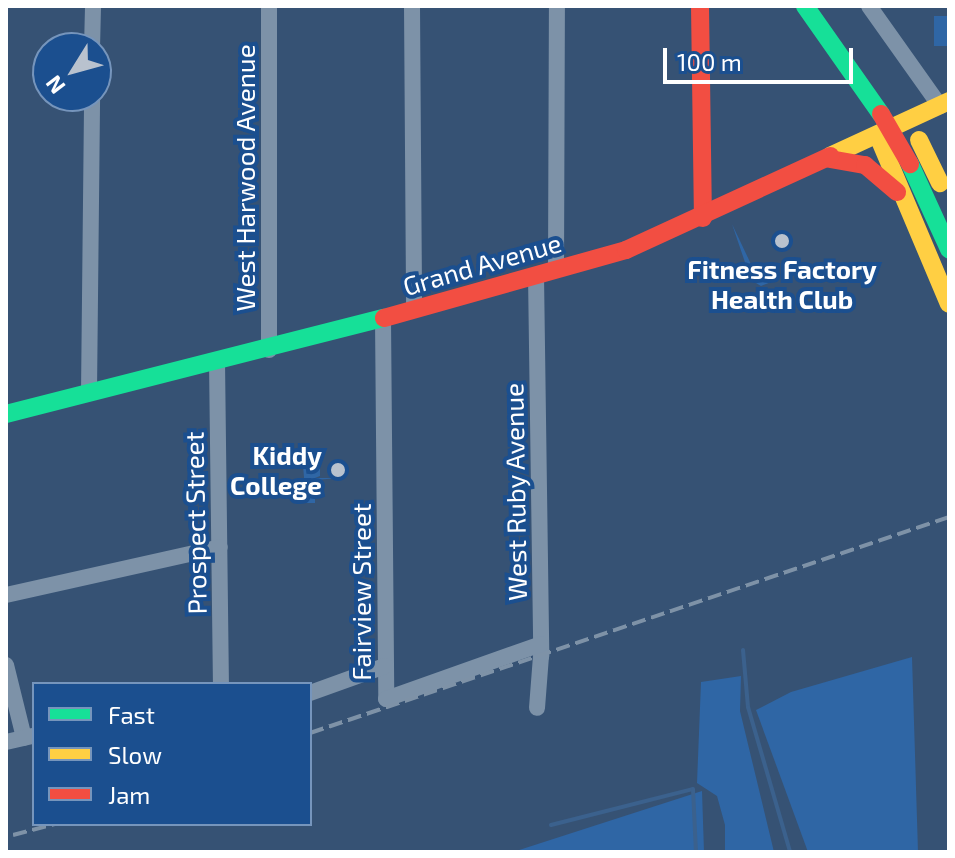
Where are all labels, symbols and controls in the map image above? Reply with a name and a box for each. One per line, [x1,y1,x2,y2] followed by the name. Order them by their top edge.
[32,32,112,112] north arrow
[667,32,857,82] scale bar
[229,44,261,312] street label: West Harwood Avenue
[677,47,742,76] text: 100 m
[39,71,70,99] text: N
[399,226,565,302] street label: Grand Avenue
[773,232,791,250] marker: Fitness Factory Health Club
[687,253,877,314] place label: Fitness Factory Health Club
[497,382,533,602] street label: West Ruby Avenue
[178,431,212,615] street label: Prospect Street
[230,439,322,500] place label: Kiddy College
[329,461,347,479] marker: Kiddy College
[345,503,377,681] street label: Fairview Street
[32,682,312,826] legend
[108,700,155,729] text: Fast
[108,740,162,769] text: Slow
[108,780,150,809] text: Jam

